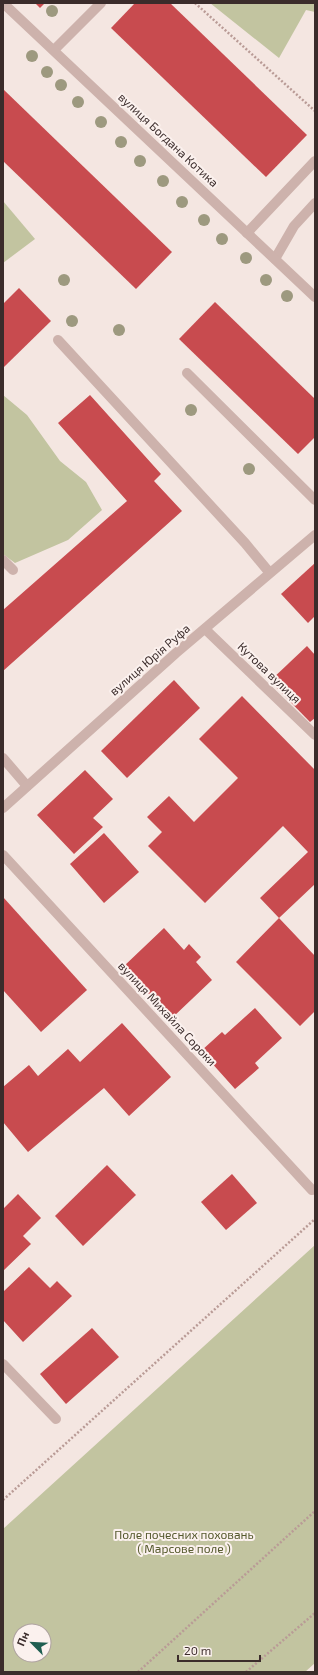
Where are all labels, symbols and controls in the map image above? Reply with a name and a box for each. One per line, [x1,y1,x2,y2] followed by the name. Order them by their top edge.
[115,89,221,190] street label: вулиця Богдана Котика
[106,621,193,699] street label: вулиця Юрія Руфа
[235,639,304,707] street label: Кутова вулиця
[115,958,220,1069] street label: вулиця Михайла Сороки
[114,1527,254,1555] park label: Поле почесних поховань ( Марсове поле )
[12,1623,52,1663] north arrow
[14,1630,31,1648] text: Пн
[178,1637,260,1663] scale bar
[184,1643,211,1657] text: 20 m

